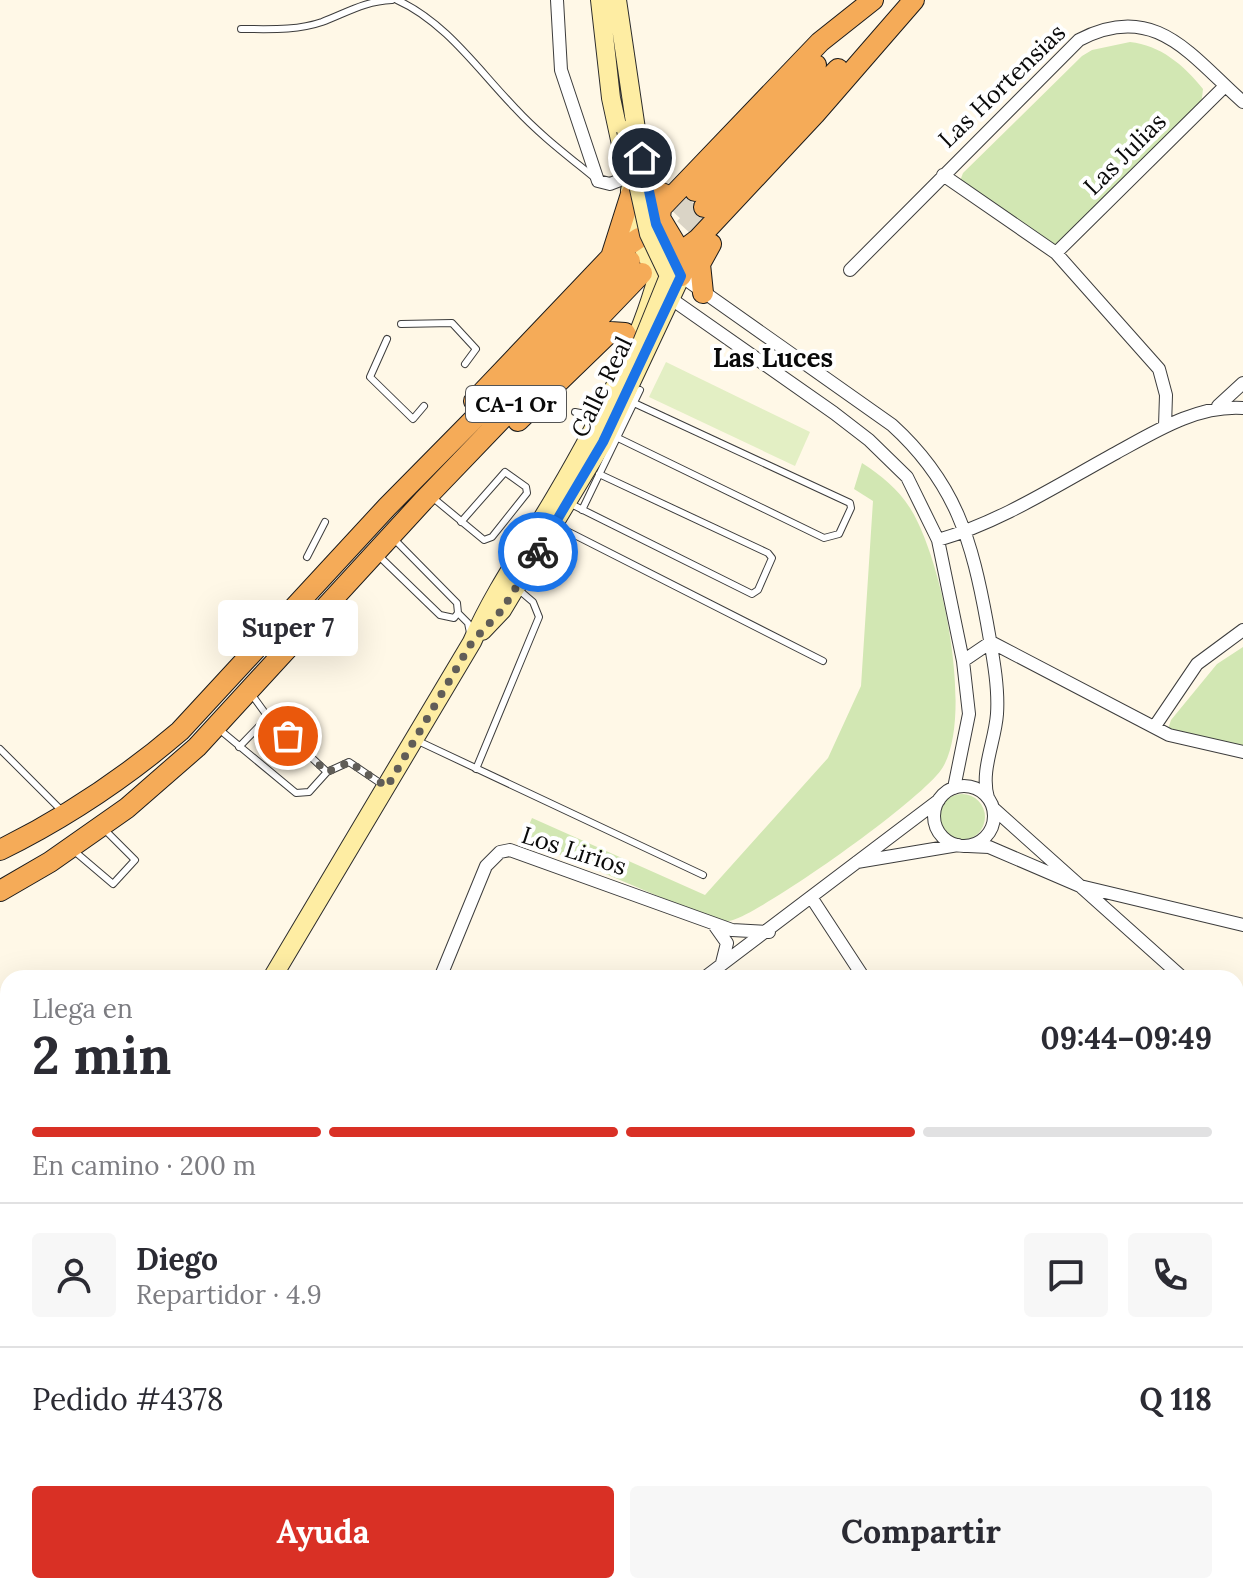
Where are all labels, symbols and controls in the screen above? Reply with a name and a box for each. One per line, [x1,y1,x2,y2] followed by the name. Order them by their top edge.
[931,17,1072,154] street label: Las Hortensias
[1077,106,1172,201] street label: Las Julias
[608,124,676,192] pin
[620,136,664,180] icon: home
[564,331,639,442] street label: Calle Real
[713,341,833,374] district label: Las Luces
[466,386,566,422] road number: CA-1 Or
[498,512,578,592] courier
[516,530,560,574] icon: bike
[218,600,358,656] callout: Super 7
[242,611,334,644] text: Super 7
[254,702,322,770] pin
[266,714,310,758] icon: bag
[518,819,630,882] street label: Los Lirios
[32,992,133,1025] text: Llega en
[1041,1019,1212,1057] text: 09:44–09:49
[32,1022,171,1088] text: 2 min
[32,1149,256,1182] text: En camino · 200 m
[32,1233,116,1317] button: person
[1024,1233,1108,1317] button: chat
[1128,1233,1212,1317] button: phone
[136,1240,218,1278] text: Diego
[136,1278,322,1311] text: Repartidor · 4.9
[32,1380,224,1418] text: Pedido #4378
[1139,1380,1212,1418] text: Q 118
[32,1486,614,1578] button: Ayuda
[630,1486,1212,1578] button: Compartir

